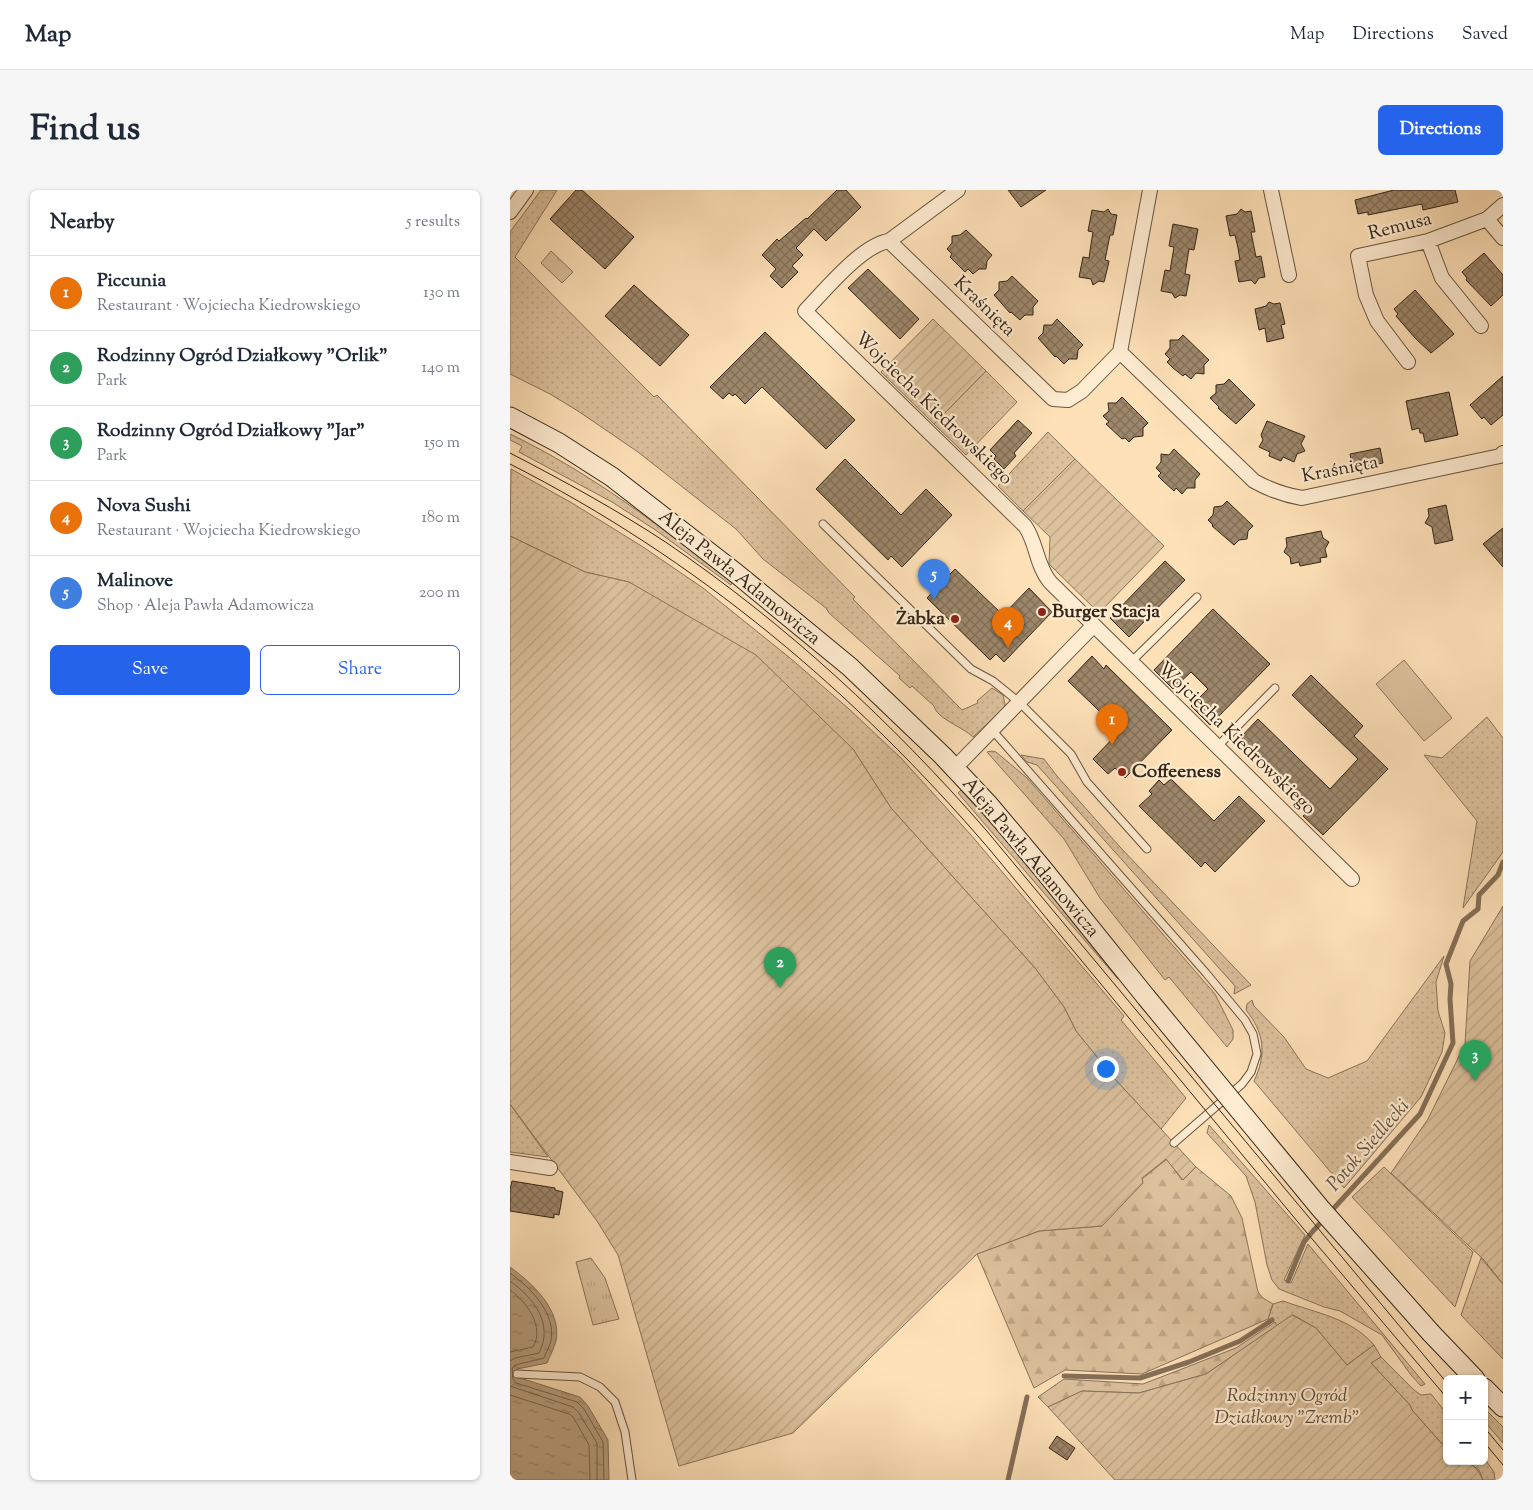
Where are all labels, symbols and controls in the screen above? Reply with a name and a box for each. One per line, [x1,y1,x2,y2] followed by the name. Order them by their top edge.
[25,18,71,52] text: Map
[1290,22,1325,48] text: Map
[1353,22,1434,48] text: Directions
[1462,22,1508,48] text: Saved
[30,105,140,156] text: Find us
[1378,105,1503,155] button: Directions
[1365,206,1435,248] street label: Remusa
[50,208,115,238] text: Nearby
[406,211,460,234] text: 5 results
[97,268,166,295] text: Piccunia
[947,270,1021,344] street label: Kraśnięta
[63,282,69,305] text: 1
[423,282,460,305] text: 130 m
[97,295,360,318] text: Restaurant · Wojciecha Kiedrowskiego
[848,326,1018,492] street label: Wojciecha Kiedrowskiego
[97,343,388,370] text: Rodzinny Ogród Działkowy "Orlik"
[62,357,70,380] text: 2
[422,357,460,380] text: 140 m
[97,370,128,393] text: Park
[97,418,365,445] text: Rodzinny Ogród Działkowy "Jar"
[63,432,69,455] text: 3
[424,432,460,455] text: 150 m
[97,445,128,468] text: Park
[1299,449,1381,491] street label: Kraśnięta
[97,493,191,520] text: Nova Sushi
[652,504,826,652] street label: Aleja Pawła Adamowicza
[62,507,70,530] text: 4
[421,507,460,530] text: 180 m
[97,520,360,543] text: Restaurant · Wojciecha Kiedrowskiego
[918,559,950,600] pin: 5
[97,568,173,595] text: Malinove
[63,582,69,605] text: 5
[419,582,460,605] text: 200 m
[97,595,314,618] text: Shop · Aleja Pawła Adamowicza
[1052,599,1160,626] place label: Burger Stacja
[896,606,945,633] place label: Żabka
[1036,606,1048,618] marker: Burger Stacja
[992,607,1024,648] pin: 4
[949,613,961,625] marker: Żabka
[50,645,250,695] button: Save
[260,645,460,695] button: Share
[1151,656,1321,822] street label: Wojciecha Kiedrowskiego
[1096,704,1128,745] pin: 1
[1132,759,1221,786] place label: Coffeeness
[1116,766,1128,778] marker: Coffeeness
[955,772,1105,944] street label: Aleja Pawła Adamowicza
[764,947,796,988] pin: 2
[1459,1040,1491,1081] pin: 3
[1093,1056,1119,1082] your location
[1321,1093,1417,1199] water label: Potok Siedlecki
[1443,1375,1488,1465] map controls
[1443,1375,1488,1420] button: +
[1214,1383,1360,1432] park label: Rodzinny Ogród Działkowy "Zremb"
[1443,1420,1488,1465] button: −

